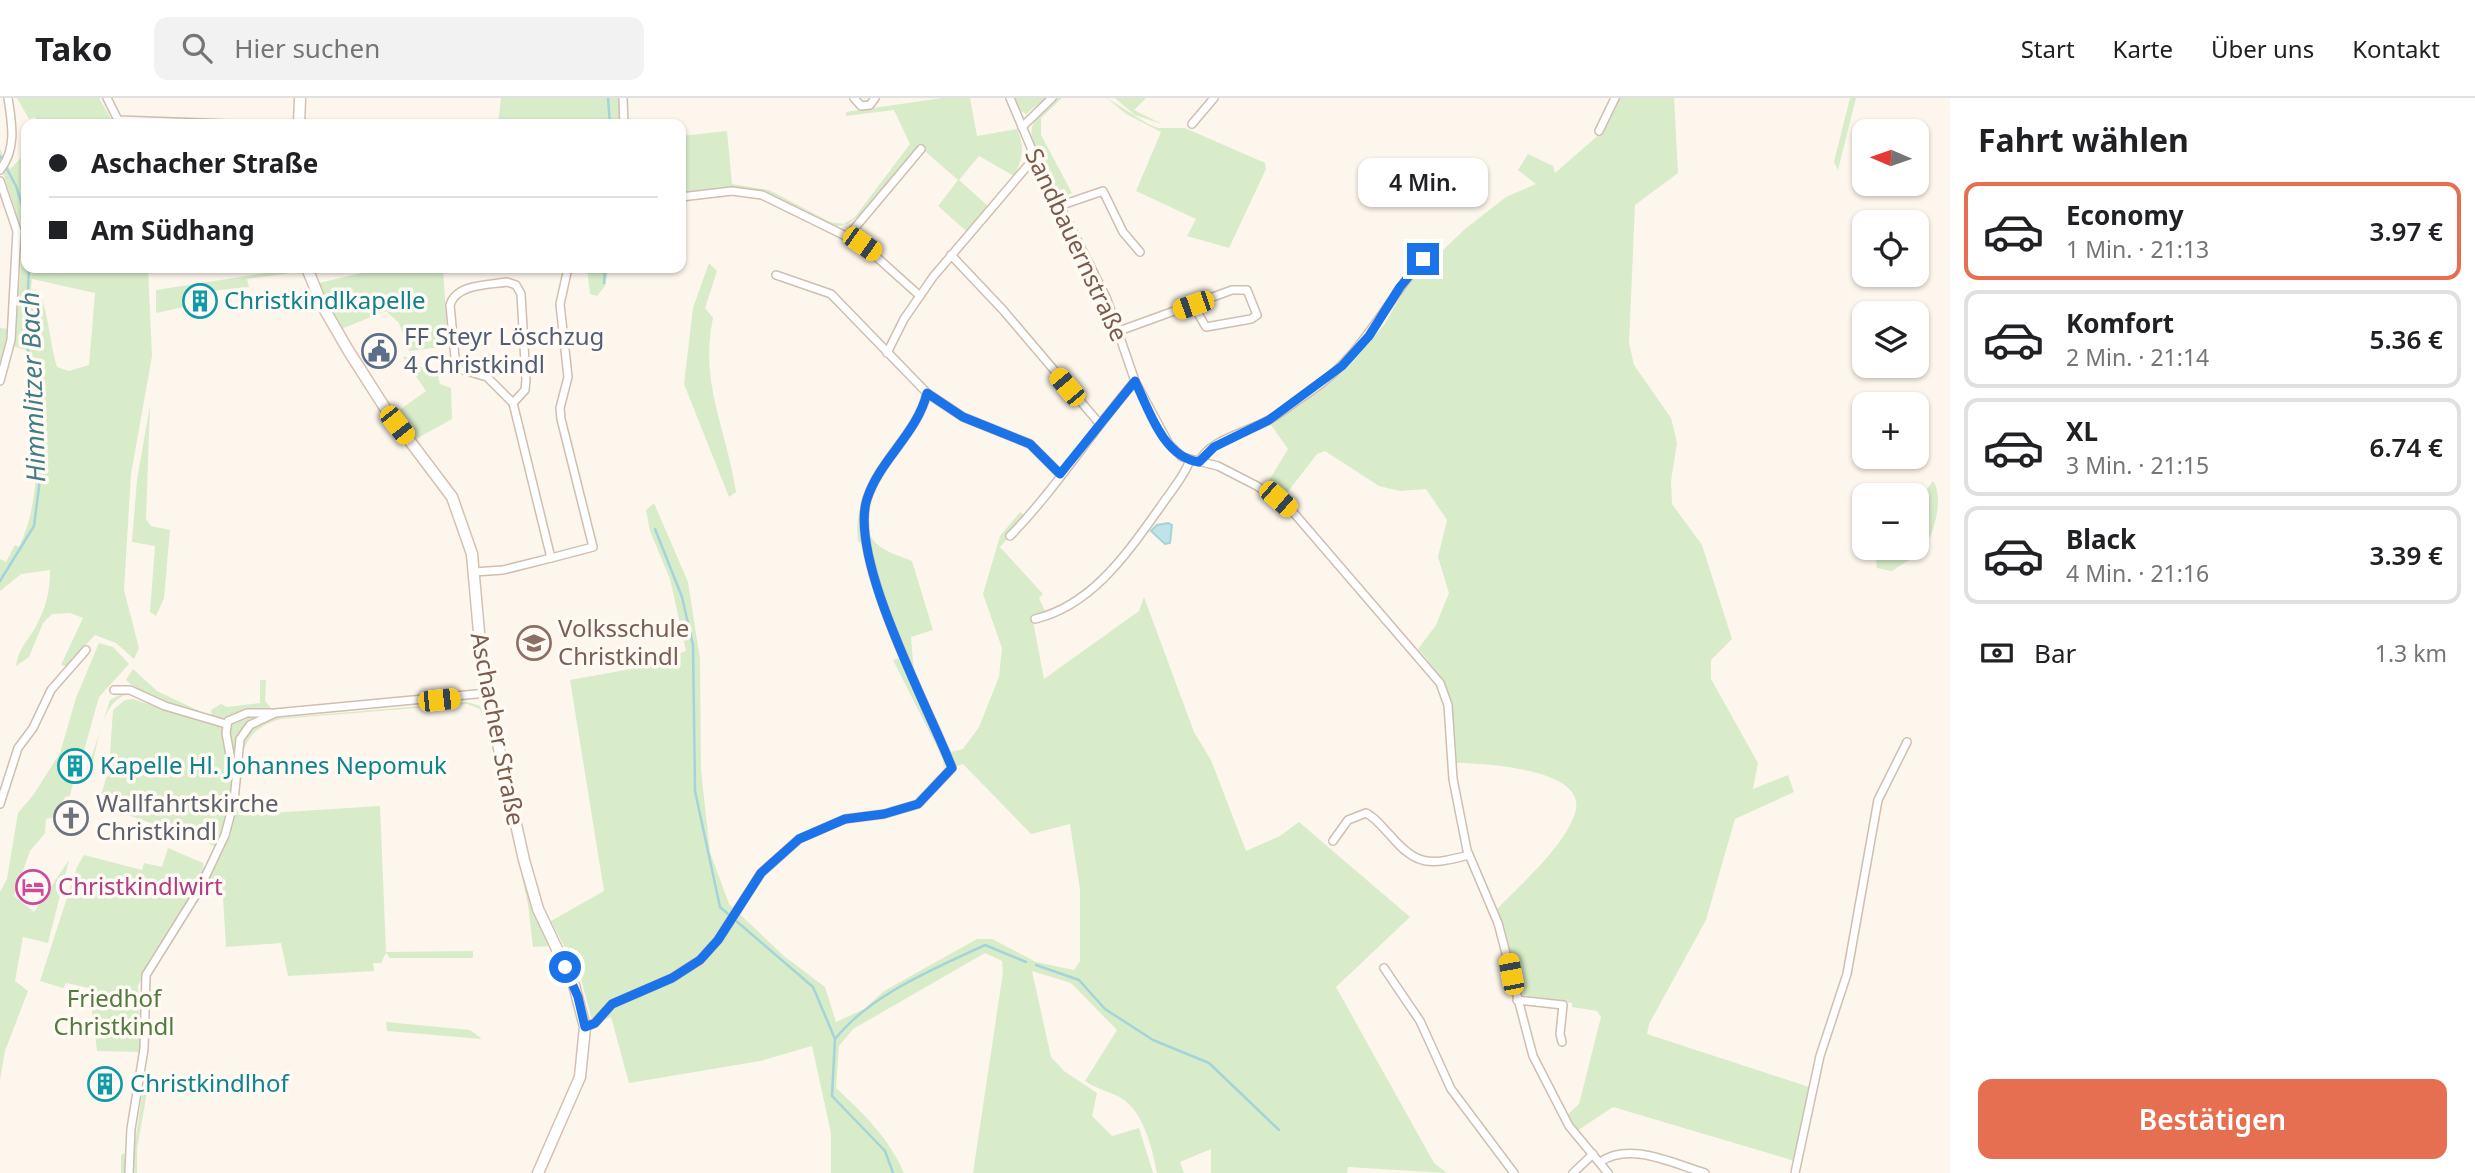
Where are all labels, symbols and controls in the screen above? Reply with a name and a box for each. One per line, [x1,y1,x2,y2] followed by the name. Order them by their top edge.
[154,17,644,80] search box
[35,26,112,71] text: Tako
[178,29,216,67] icon: search
[234,30,380,66] text: Hier suchen
[2021,32,2075,65] text: Start
[2113,32,2173,65] text: Karte
[2211,32,2314,65] text: Über uns
[2352,32,2440,65] text: Kontakt
[1978,118,2189,161] text: Fahrt wählen
[1852,119,1928,196] north arrow
[1852,119,1929,560] map controls
[1018,143,1137,346] street label: Sandbauernstraße
[91,145,318,181] text: Aschacher Straße
[1358,158,1488,206] callout: 4 Min.
[1389,166,1457,198] text: 4 Min.
[2066,197,2184,233] text: Economy
[1982,200,2045,263] icon: car
[1852,210,1929,287] button: locate
[91,212,255,248] text: Am Südhang
[2370,213,2443,249] text: 3.97 €
[839,223,886,265] car
[2066,233,2209,265] text: 1 Min. · 21:13
[1407,243,1439,275] route end
[181,282,219,320] building icon: Christkindlkapelle
[224,283,426,316] place label: Christkindlkapelle
[1170,288,1217,322] car
[11,291,53,483] water label: Himmlitzer Bach
[1852,301,1929,378] button: layers
[2066,305,2174,341] text: Komfort
[1982,308,2045,371] icon: car
[404,319,604,380] place label: FF Steyr Löschzug 4 Christkindl
[2370,321,2443,357] text: 5.36 €
[360,332,398,370] public building icon: FF Steyr Löschzug 4 Christkindl
[2066,341,2209,373] text: 2 Min. · 21:14
[1046,364,1089,410] car
[1852,392,1929,469] button: +
[376,402,419,448] car
[2066,413,2098,449] text: XL
[1982,416,2045,479] icon: car
[2370,429,2443,465] text: 6.74 €
[2066,449,2209,481] text: 3 Min. · 21:15
[1256,477,1301,521] car
[1852,483,1929,560] button: −
[2066,521,2136,557] text: Black
[1982,524,2045,587] icon: car
[2370,537,2443,573] text: 3.39 €
[2066,557,2209,589] text: 4 Min. · 21:16
[558,611,689,672] place label: Volksschule Christkindl
[515,624,553,662] school or university icon: Volksschule Christkindl
[464,629,533,828] street label: Aschacher Straße
[1978,634,2016,672] icon: cash
[2034,635,2076,671] text: Bar
[2375,637,2447,669] text: 1.3 km
[418,687,461,713] car
[56,747,94,785] building icon: Kapelle Hl. Johannes Nepomuk
[100,748,447,781] place label: Kapelle Hl. Johannes Nepomuk
[96,786,279,847] place label: Wallfahrtskirche Christkindl
[52,799,90,837] church icon: Wallfahrtskirche Christkindl
[14,868,52,906] hotel icon: Christkindlwirt
[58,869,223,902] place label: Christkindlwirt
[549,951,581,983] route start
[1497,951,1526,997] car
[53,981,175,1042] park label: Friedhof Christkindl
[86,1065,124,1103] building icon: Christkindlhof
[130,1066,290,1099] place label: Christkindlhof
[1978,1079,2447,1159] button: Bestätigen

